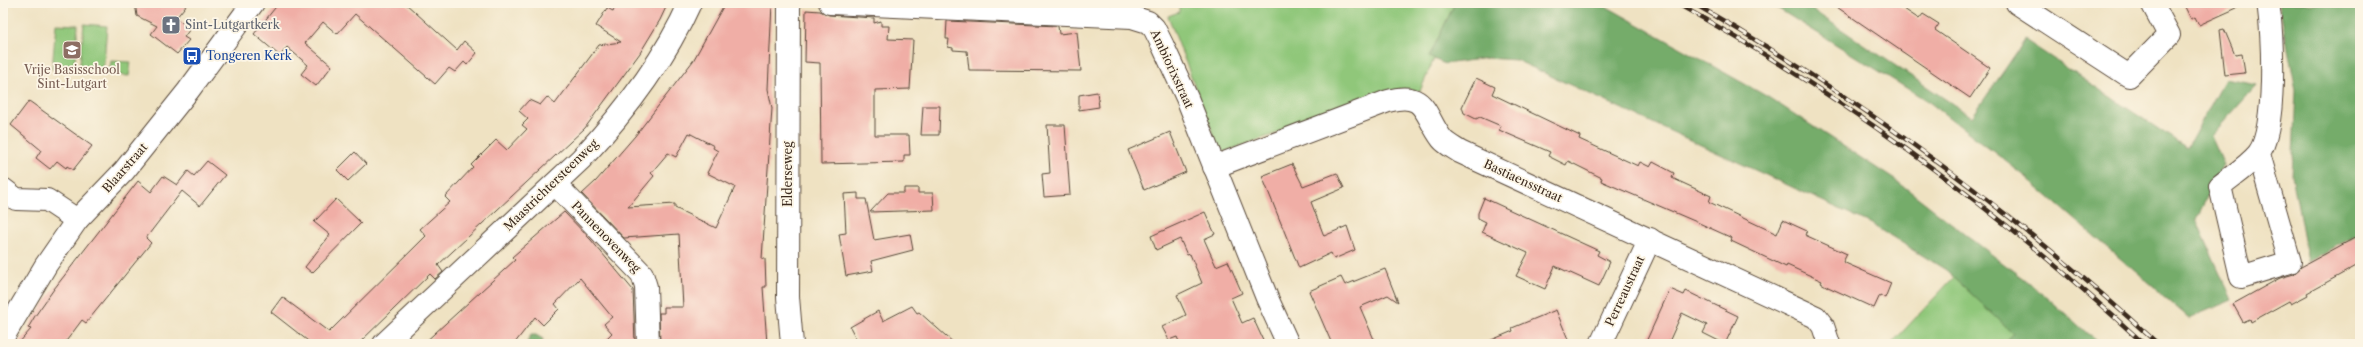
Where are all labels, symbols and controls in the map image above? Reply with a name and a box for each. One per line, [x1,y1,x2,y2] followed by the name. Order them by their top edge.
[160,14,182,36] church icon: Sint-Lutgartkerk
[185,17,281,32] place label: Sint-Lutgartkerk
[1147,26,1198,111] street label: Ambiorixstraat
[61,39,83,61] school or university icon: Vrije Basisschool Sint-Lutgart
[181,45,203,67] bus stop icon: Tongeren Kerk
[206,48,293,63] place label: Tongeren Kerk
[23,62,120,91] place label: Vrije Basisschool Sint-Lutgart
[500,135,601,234] street label: Maastrichtersteenweg
[99,139,151,196] street label: Blaarstraat
[780,141,795,207] street label: Elderseweg
[1482,156,1566,206] street label: Bastiaensstraat
[569,198,645,276] street label: Pannenovenweg
[1602,252,1648,328] street label: Perreaustraat

